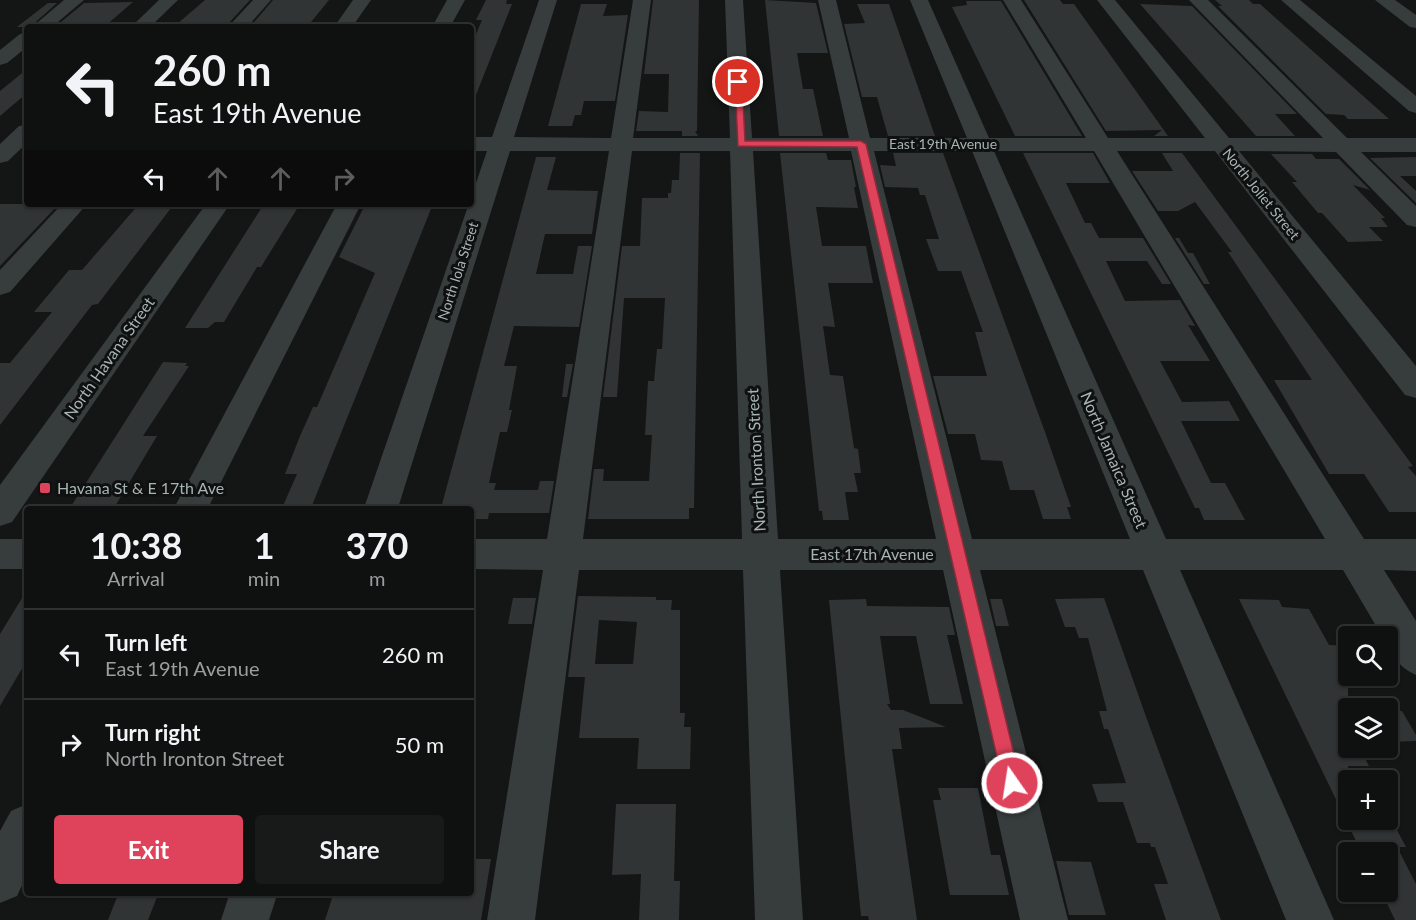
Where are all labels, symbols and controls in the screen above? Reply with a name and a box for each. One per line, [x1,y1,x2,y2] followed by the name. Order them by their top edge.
[153,45,271,95] text: 260 m
[54,48,132,126] icon: left
[712,56,763,107] pin
[721,65,754,98] icon: arrive
[153,96,362,129] text: East 19th Avenue
[889,135,997,152] street label: East 19th Avenue
[1219,145,1303,243] street label: North Joliet Street
[138,162,171,195] icon: left
[201,162,234,195] icon: ahead
[264,162,297,195] icon: ahead
[327,162,360,195] icon: right
[434,220,481,322] street label: North Iola Street
[59,293,158,422] street label: North Havana Street
[742,388,769,532] street label: North Ironton Street
[1077,389,1152,531] street label: North Jamaica Street
[57,478,224,497] place label: Havana St & E 17th Ave
[38,481,52,495] marker: Havana St & E 17th Ave
[90,523,182,567] text: 10:38
[254,523,275,567] text: 1
[346,523,408,567] text: 370
[810,544,934,563] street label: East 17th Avenue
[107,566,165,590] text: Arrival
[248,566,280,590] text: min
[369,566,385,590] text: m
[1338,626,1398,902] map controls
[1338,626,1398,686] button: search
[105,629,187,656] text: Turn left
[54,638,87,671] icon: left
[382,641,444,668] text: 260 m
[105,656,260,680] text: East 19th Avenue
[1338,698,1398,758] button: layers
[105,719,200,746] text: Turn right
[54,728,87,761] icon: right
[395,731,444,758] text: 50 m
[105,746,284,770] text: North Ironton Street
[980,751,1044,815] position arrow
[1338,770,1398,830] button: +
[54,815,243,884] button: Exit
[255,815,444,884] button: Share
[1338,842,1398,902] button: −

